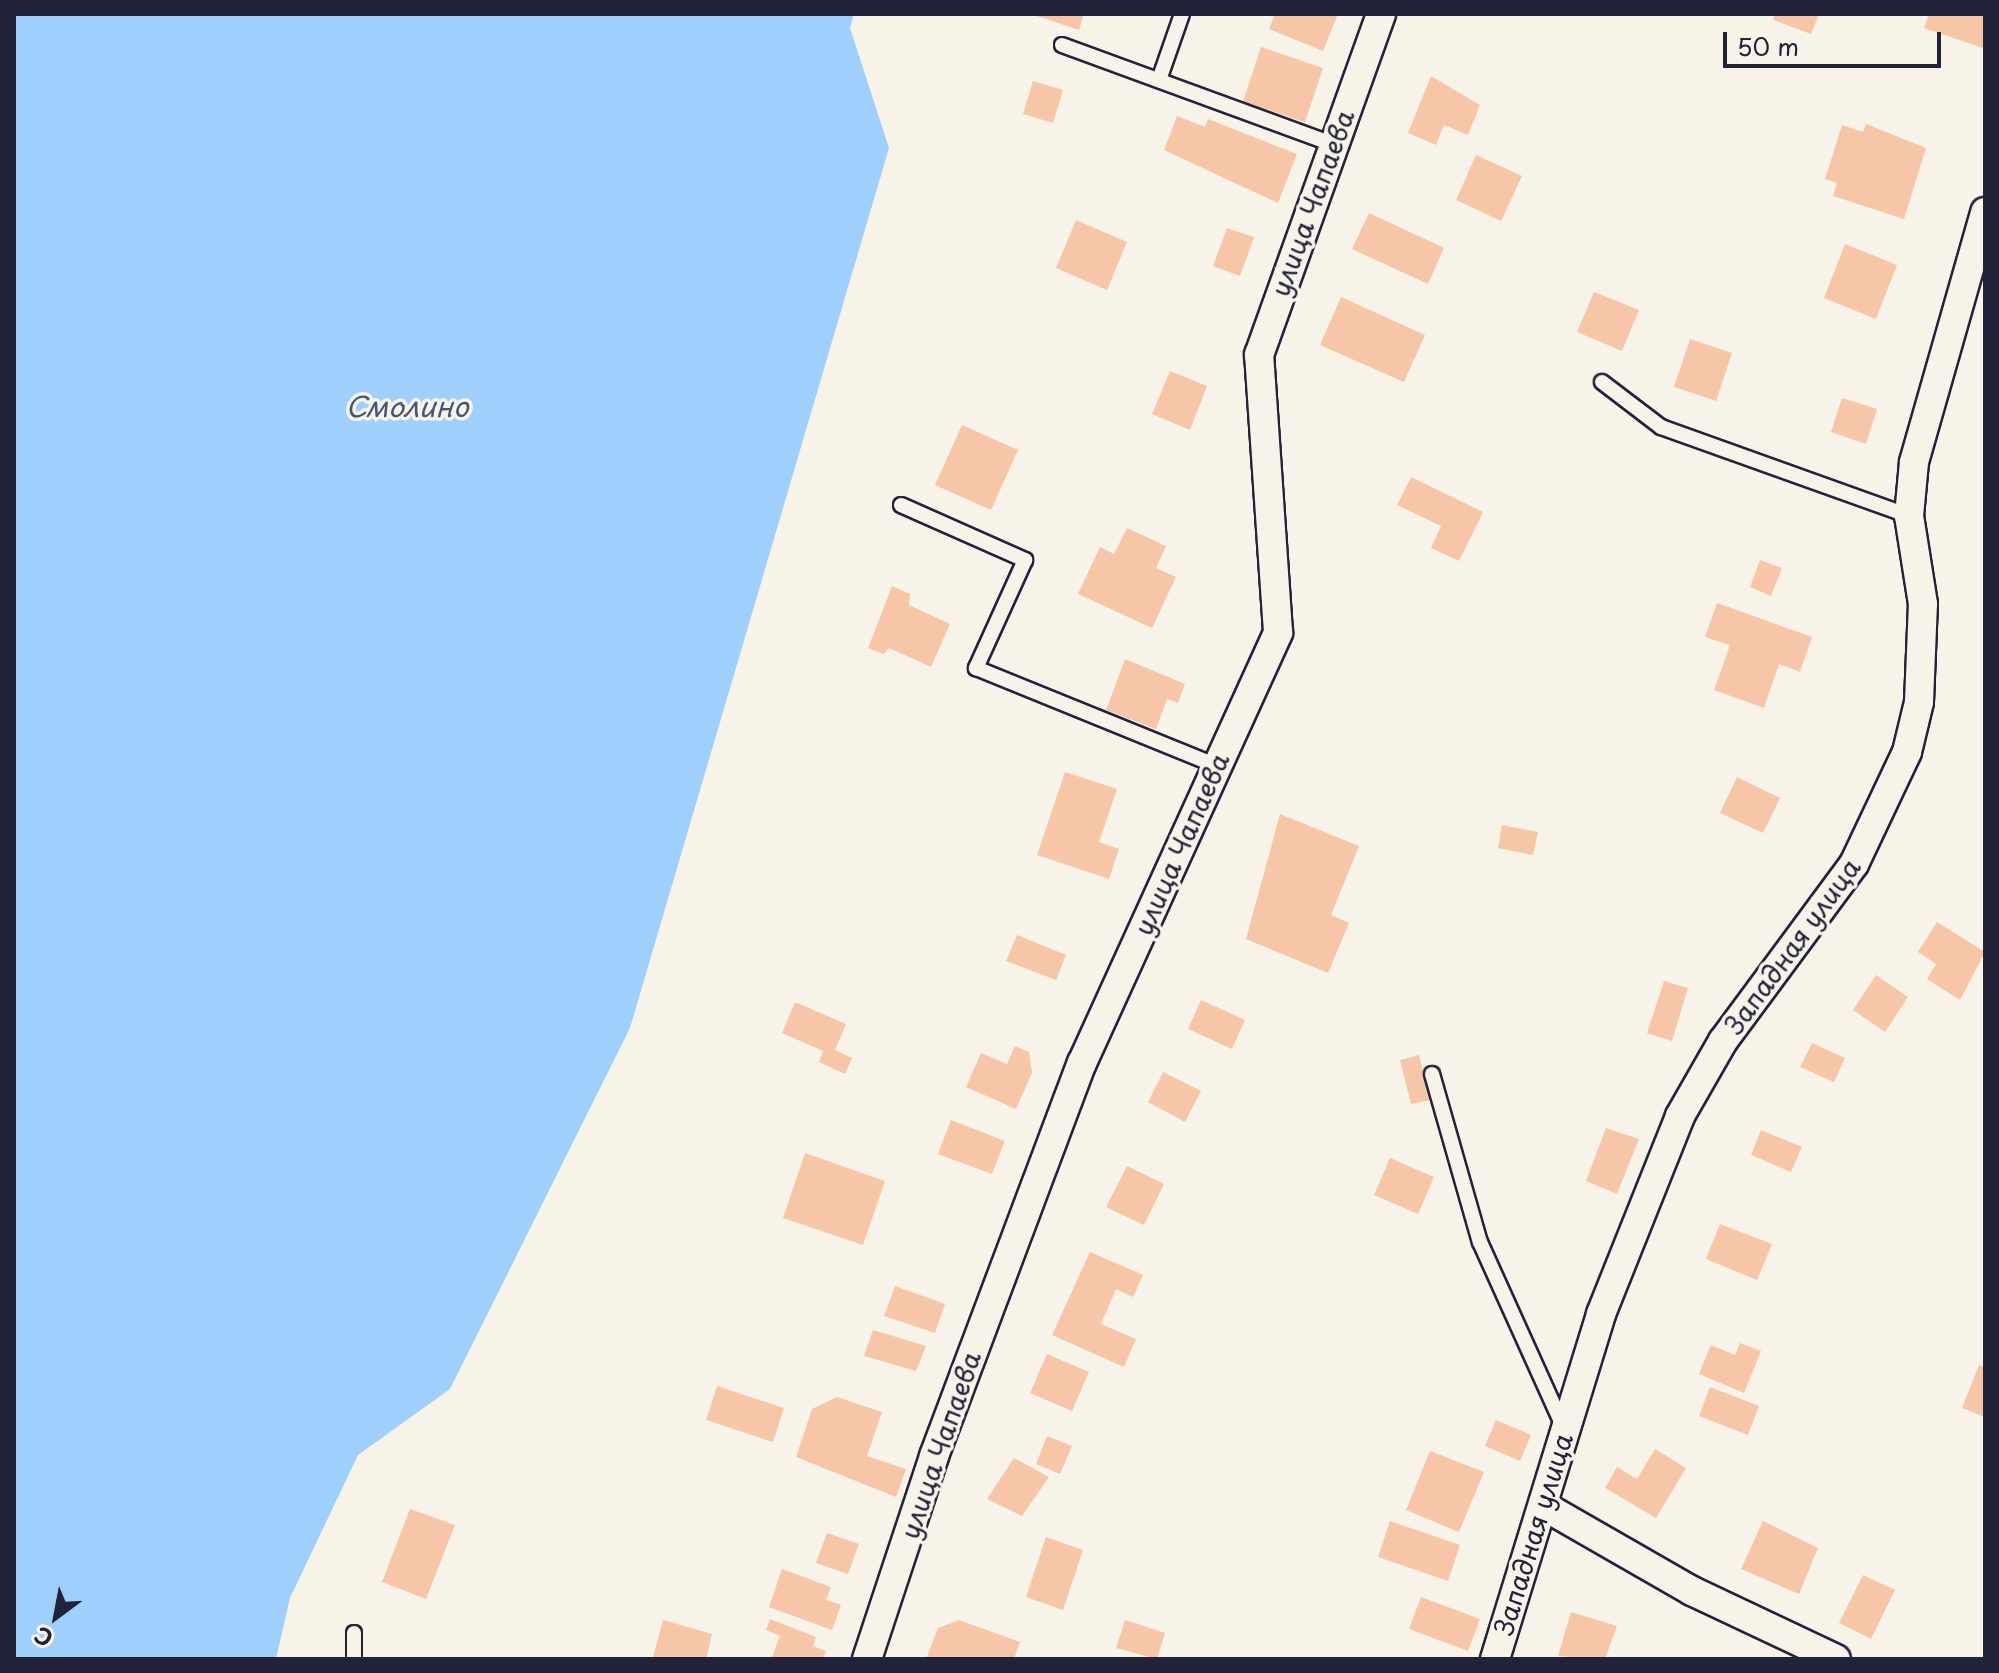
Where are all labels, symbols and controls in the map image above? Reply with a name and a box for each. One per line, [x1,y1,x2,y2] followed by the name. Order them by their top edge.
[1727,16,1945,66] scale bar
[1737,28,1799,64] text: 50 m
[1264,105,1360,301] street label: улица Чапаева
[346,389,468,423] water label: Смолино
[1127,748,1235,940] street label: улица Чапаева
[1717,851,1867,1041] street label: Западная улица
[893,1347,987,1543] street label: улица Чапаева
[1487,1429,1579,1639] street label: Западная улица
[16,1577,96,1657] north arrow
[27,1619,59,1656] text: С

